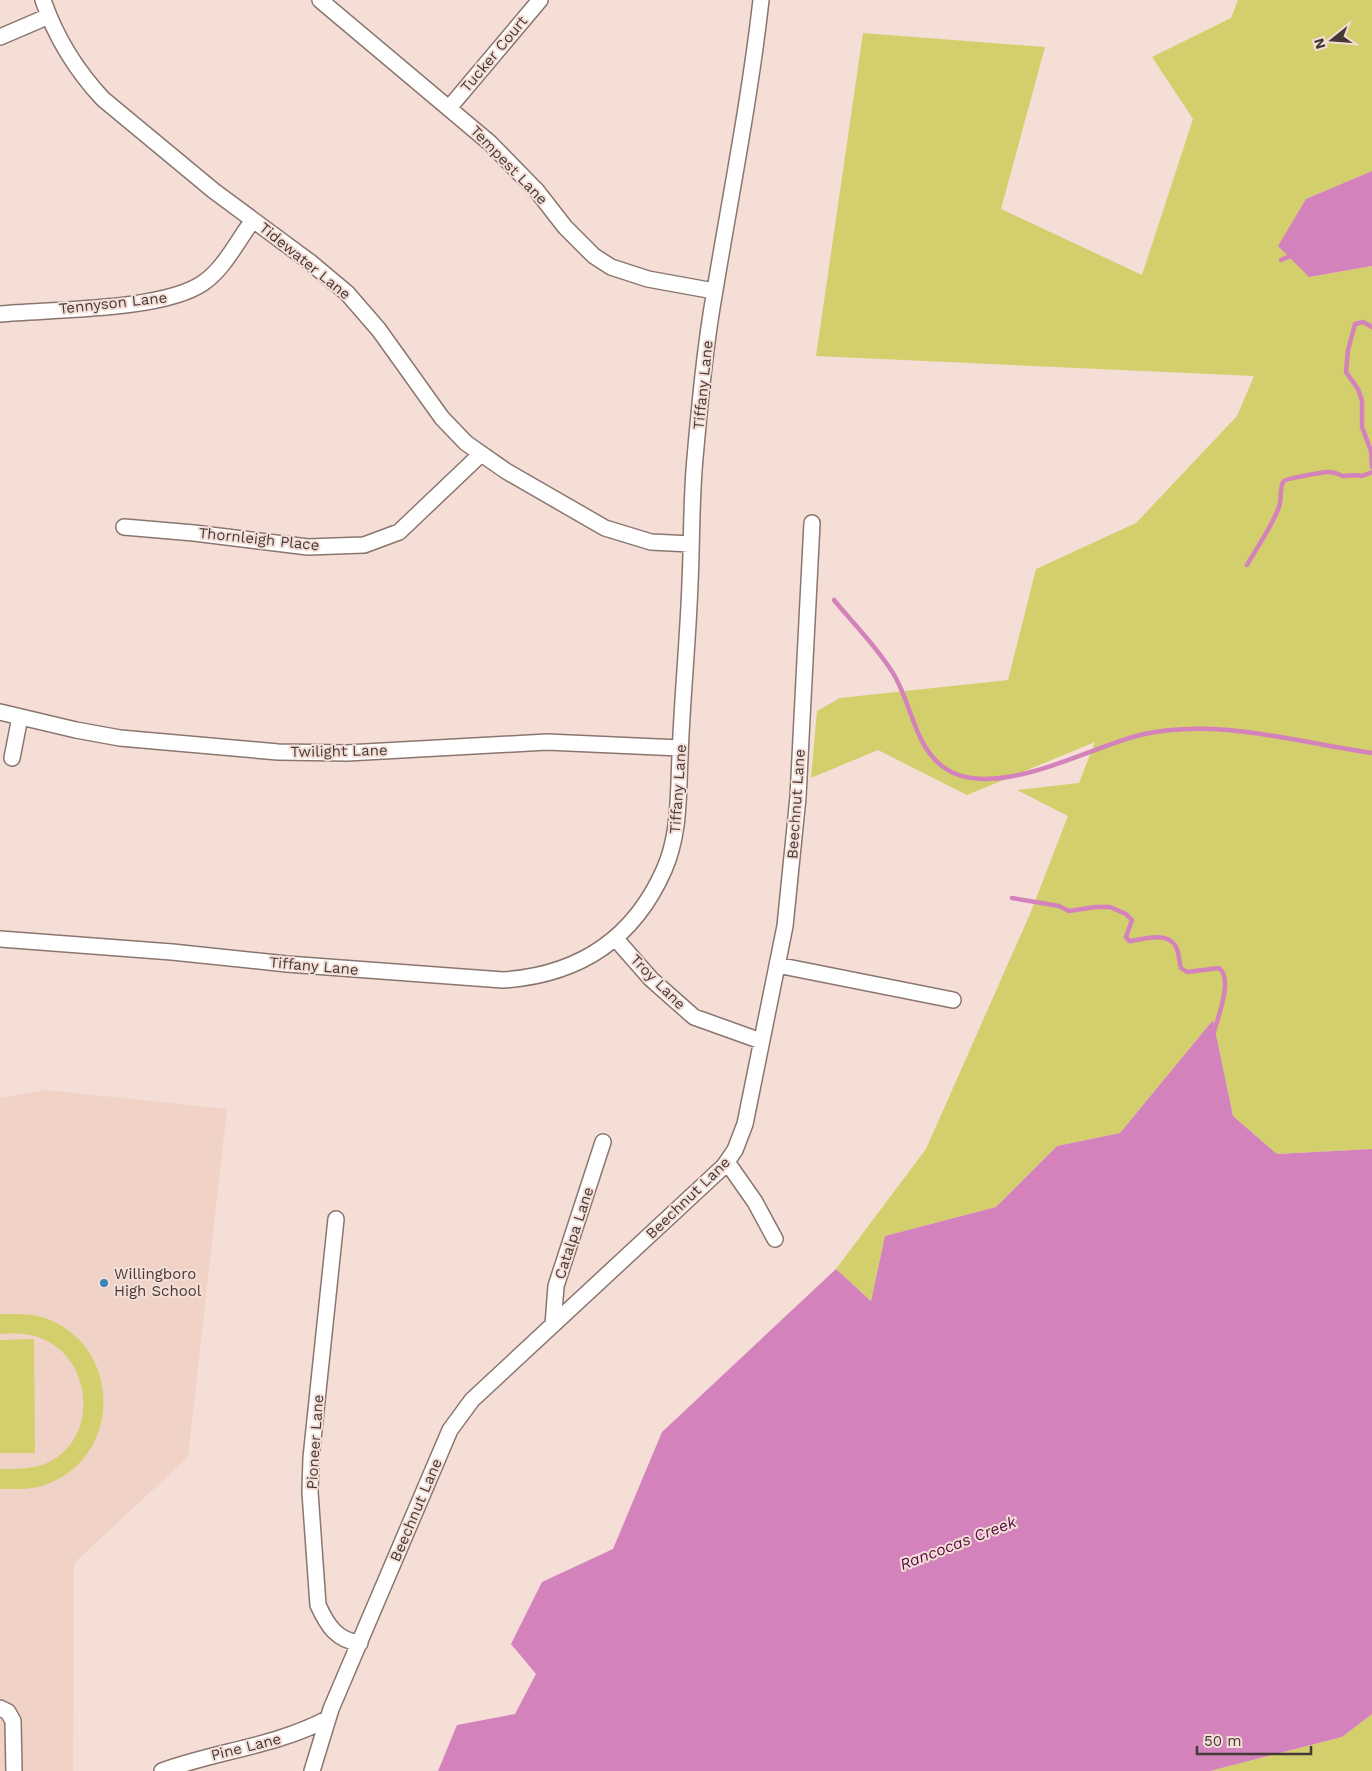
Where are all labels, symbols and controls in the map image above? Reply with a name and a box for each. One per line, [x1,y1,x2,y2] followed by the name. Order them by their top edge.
[457,12,532,96] street label: Tucker Court
[1307,15,1357,65] north arrow
[1310,37,1329,51] text: N
[467,122,551,208] street label: Tempest Lane
[256,219,354,303] street label: Tidewater Lane
[58,288,168,318] street label: Tennyson Lane
[689,340,717,430] street label: Tiffany Lane
[198,524,320,554] street label: Thornleigh Place
[290,741,388,761] street label: Twilight Lane
[666,744,690,834] street label: Tiffany Lane
[783,748,809,860] street label: Beechnut Lane
[627,951,689,1013] street label: Troy Lane
[269,953,359,979] street label: Tiffany Lane
[642,1153,734,1243] street label: Beechnut Lane
[551,1185,597,1281] street label: Catalpa Lane
[114,1265,202,1300] place label: Willingboro High School
[98,1277,110,1289] marker: Willingboro High School
[303,1394,327,1490] street label: Pioneer Lane
[386,1456,446,1564] street label: Beechnut Lane
[897,1512,1020,1574] water label: Rancocas Creek
[1197,1724,1311,1756] scale bar
[209,1730,283,1764] street label: Pine Lane
[1204,1732,1241,1750] text: 50 m

